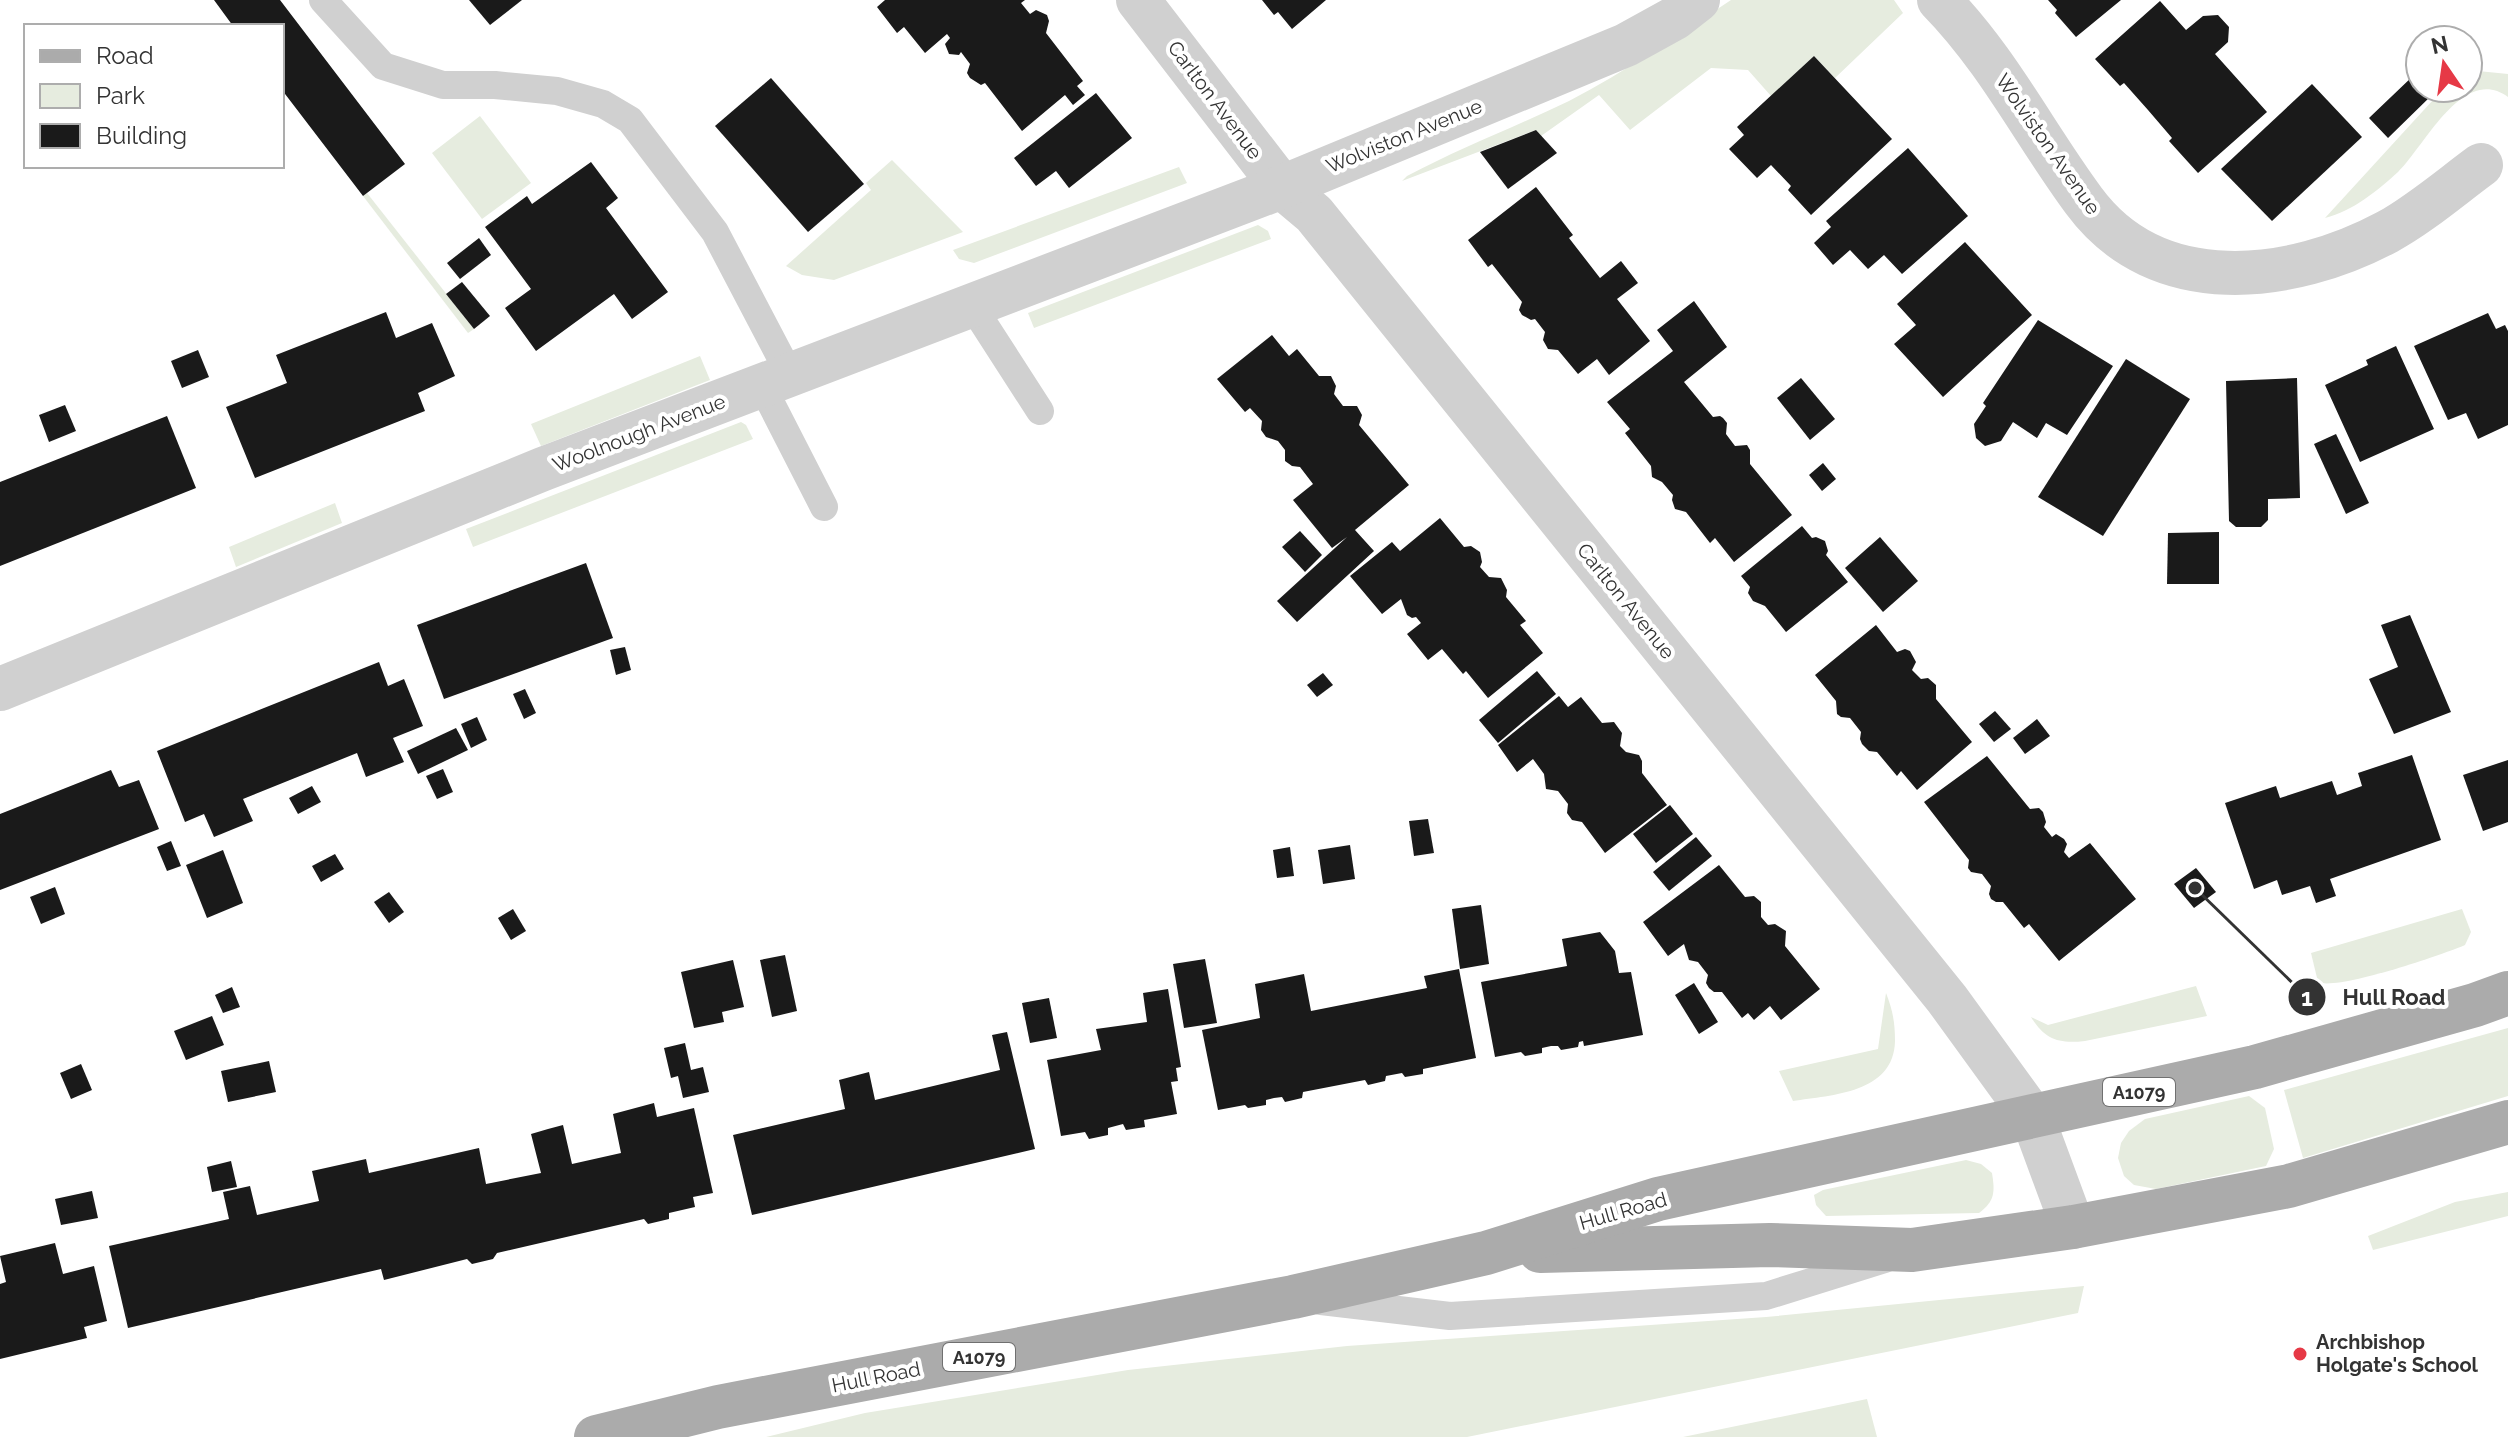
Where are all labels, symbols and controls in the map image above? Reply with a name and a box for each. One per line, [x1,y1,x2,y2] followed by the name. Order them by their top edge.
[24,24,284,168] legend
[2404,24,2484,104] north arrow
[2428,30,2451,59] text: N
[1163,36,1267,164] street label: Carlton Avenue
[96,41,154,70] text: Road
[1991,69,2106,219] street label: Wolviston Avenue
[96,81,145,110] text: Park
[1323,94,1486,178] street label: Wolviston Avenue
[96,121,187,150] text: Building
[549,389,729,477] street label: Woolnough Avenue
[1572,538,1680,664] street label: Carlton Avenue
[2287,974,2462,1020] callout: Hull Road
[2301,983,2313,1012] text: 1
[2342,984,2446,1010] text: Hull Road
[2103,1078,2175,1106] road number: A1079
[1576,1187,1670,1235] street label: Hull Road
[2316,1330,2479,1377] place label: Archbishop Holgate's School
[943,1343,1015,1371] road number: A1079
[2291,1345,2309,1363] marker: Archbishop Holgate's School
[830,1357,922,1397] street label: Hull Road

